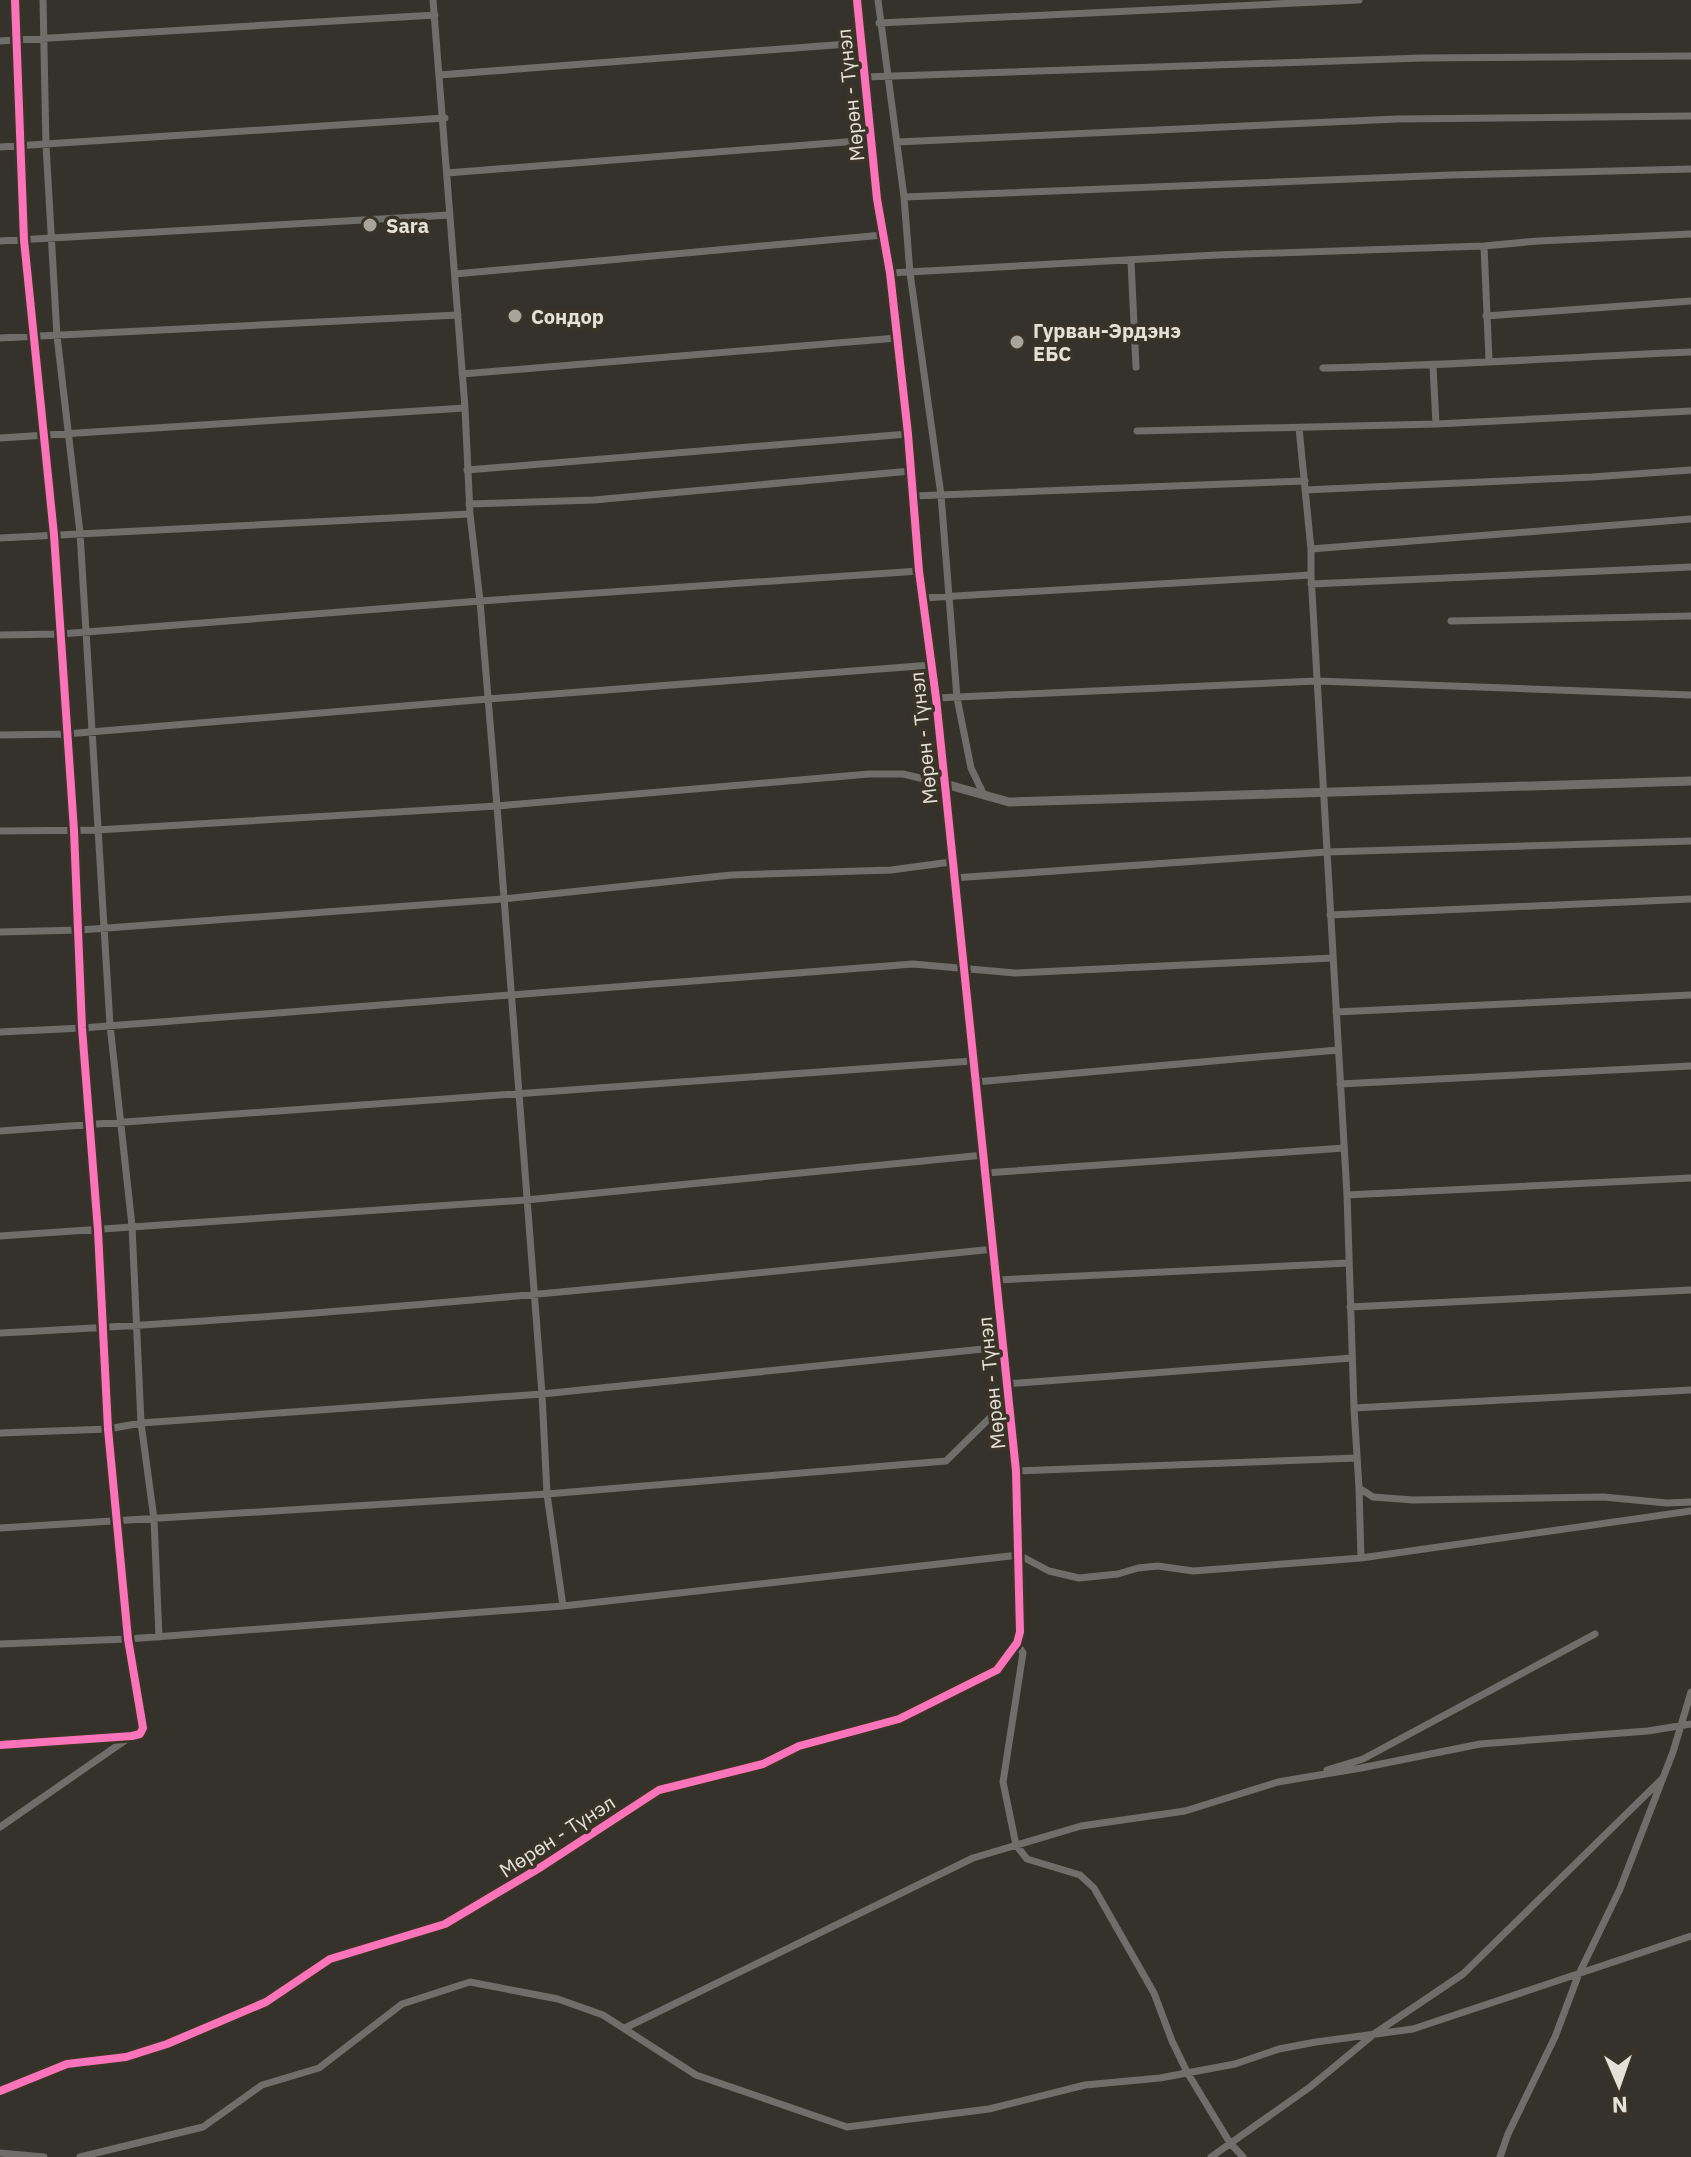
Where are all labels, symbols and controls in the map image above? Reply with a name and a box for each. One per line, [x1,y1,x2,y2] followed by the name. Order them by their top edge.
[830,27,870,163] street label: Мөрөн - Түнэл
[386,212,429,239] place label: Sara
[361,216,379,234] marker: Sara
[531,303,604,330] place label: Сондор
[506,307,524,325] marker: Сондор
[1033,317,1181,367] place label: Гурван-Эрдэнэ ЕБС
[1008,333,1026,351] marker: Гурван-Эрдэнэ ЕБС
[903,670,943,806] street label: Мөрөн - Түнэл
[971,1315,1011,1451] street label: Мөрөн - Түнэл
[494,1788,620,1884] street label: Мөрөн - Түнэл
[1579,2045,1659,2125] north arrow
[1611,2091,1628,2120] text: N

